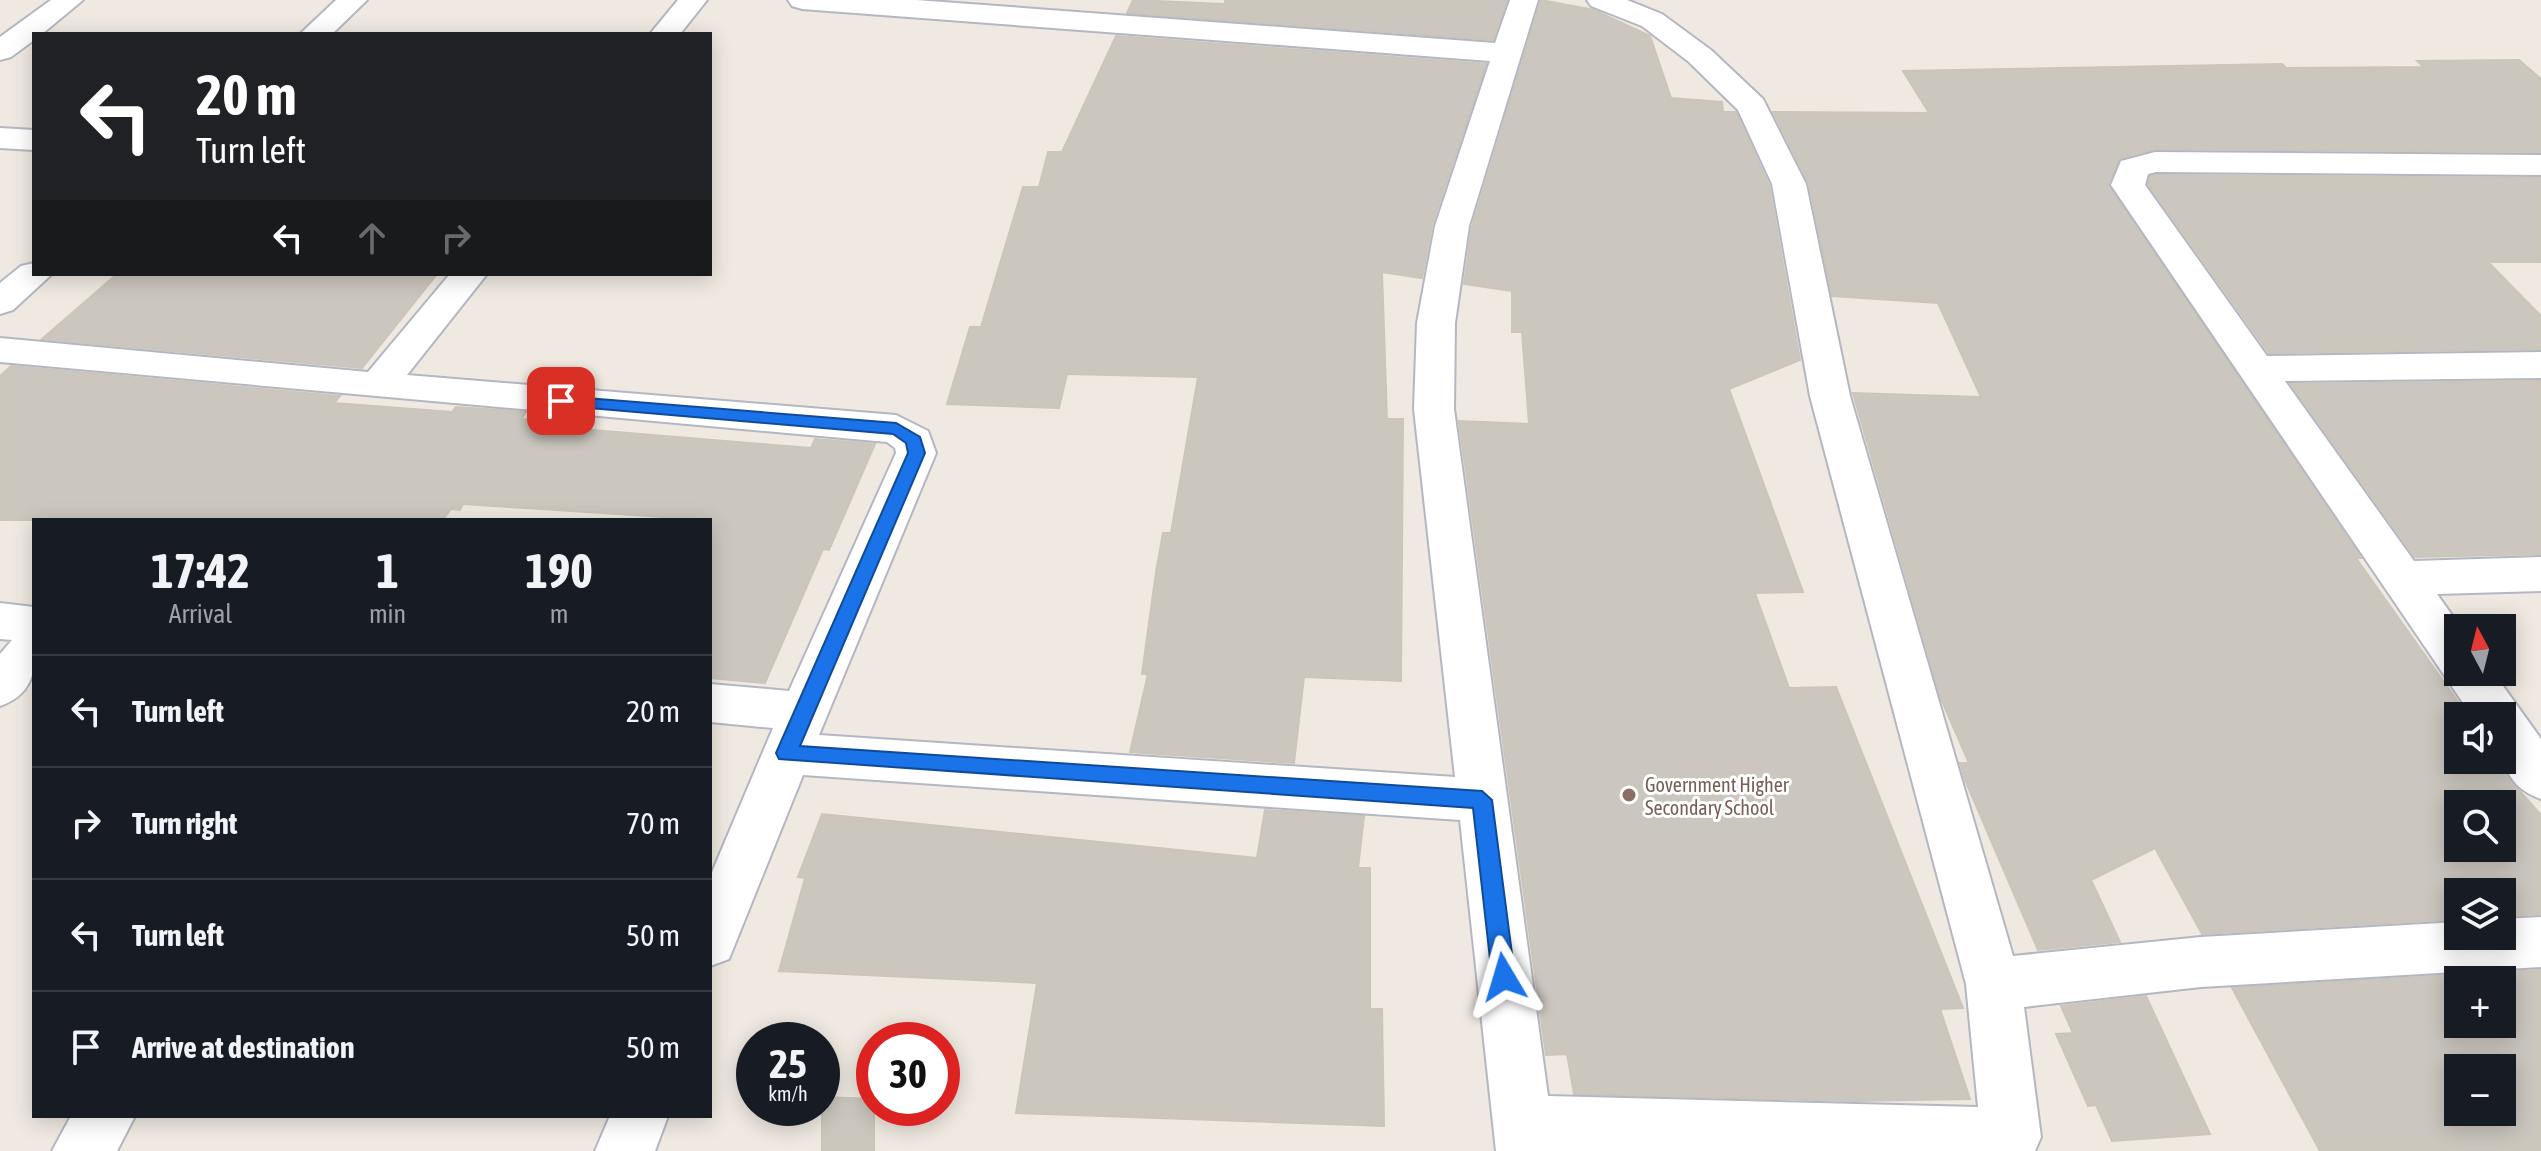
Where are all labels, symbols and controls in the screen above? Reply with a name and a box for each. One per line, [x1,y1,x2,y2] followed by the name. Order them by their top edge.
[196,63,297,127] text: 20 m
[64,64,168,168] icon: left
[196,129,306,171] text: Turn left
[266,216,310,260] icon: left
[350,216,394,260] icon: ahead
[434,216,478,260] icon: right
[527,367,595,435] pin
[539,379,583,423] icon: arrive
[151,543,250,598] text: 17:42
[376,543,399,598] text: 1
[525,543,593,598] text: 190
[169,599,232,629] text: Arrival
[369,599,406,629] text: min
[550,599,568,629] text: m
[2444,614,2516,686] north arrow
[2444,614,2516,1126] map controls
[64,689,108,733] icon: left
[132,694,224,728] text: Turn left
[626,694,680,728] text: 20 m
[2444,702,2516,774] button: sound
[1645,773,1790,819] place label: Government Higher Secondary School
[1620,786,1638,804] marker: Government Higher Secondary School
[2444,790,2516,862] button: search
[64,801,108,845] icon: right
[132,806,238,840] text: Turn right
[626,806,680,840] text: 70 m
[2444,878,2516,950] button: layers
[64,913,108,957] icon: left
[132,918,224,952] text: Turn left
[626,918,680,952] text: 50 m
[1462,935,1546,1019] position arrow
[2444,966,2516,1038] button: +
[856,1022,960,1126] speed limit sign: 30
[64,1025,108,1069] icon: arrive
[132,1030,354,1064] text: Arrive at destination
[626,1030,680,1064] text: 50 m
[769,1041,807,1086] text: 25
[2444,1054,2516,1126] button: −
[768,1082,808,1105] text: km/h

